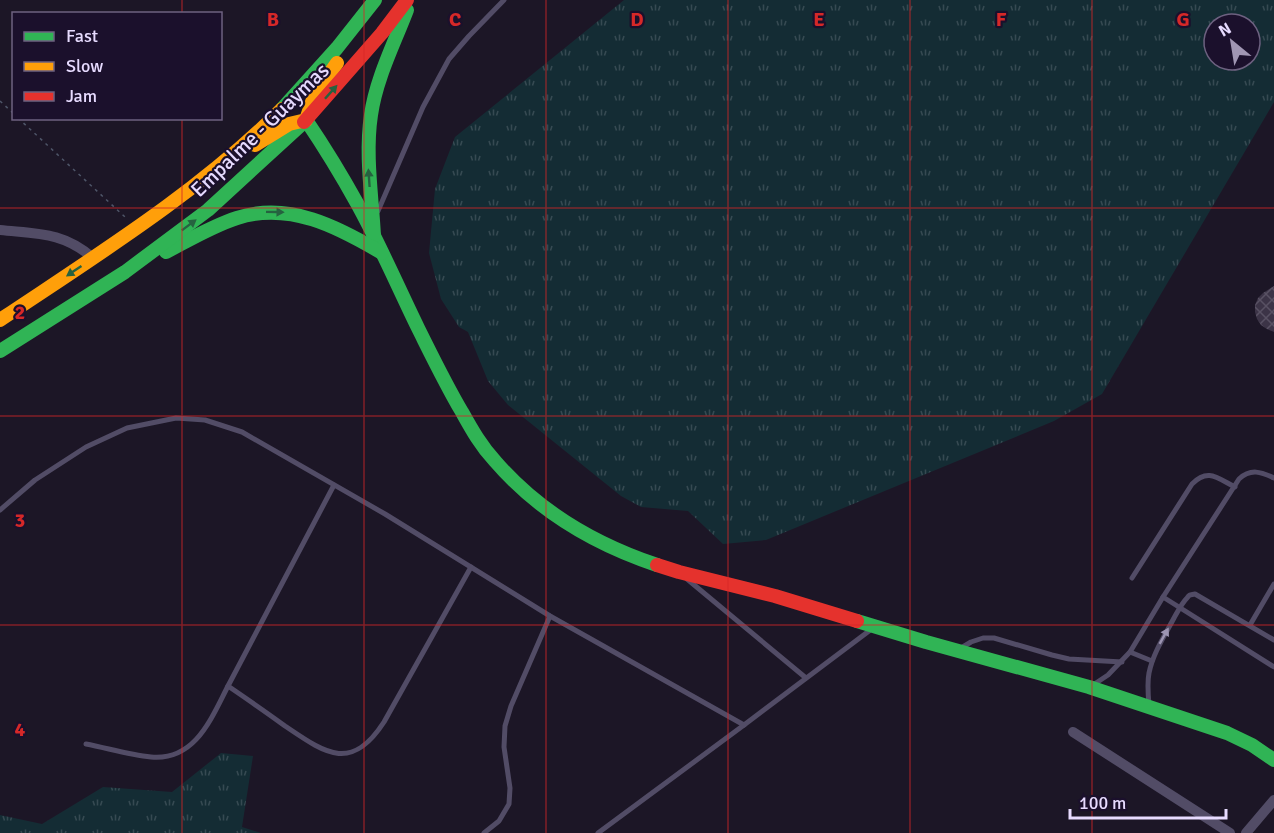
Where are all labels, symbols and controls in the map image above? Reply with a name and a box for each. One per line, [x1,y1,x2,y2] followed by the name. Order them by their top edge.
[267,7,279,32] text: B
[449,7,461,32] text: C
[630,7,644,32] text: D
[813,7,825,32] text: E
[996,7,1007,32] text: F
[1176,7,1190,32] text: G
[12,12,222,120] legend
[1202,12,1262,72] north arrow
[1215,18,1235,41] text: N
[66,25,98,47] text: Fast
[66,55,103,77] text: Slow
[185,57,335,203] street label: Empalme - Guaymas
[66,85,97,107] text: Jam
[324,85,338,100] one-way arrow
[364,169,374,188] one-way arrow
[266,208,285,217] one-way arrow
[180,219,196,231] one-way arrow
[66,265,82,277] one-way arrow
[15,300,25,325] text: 2
[15,508,25,533] text: 3
[1159,627,1169,644] one-way arrow
[15,717,26,742] text: 4
[1070,782,1226,820] scale bar
[1079,792,1126,814] text: 100 m

